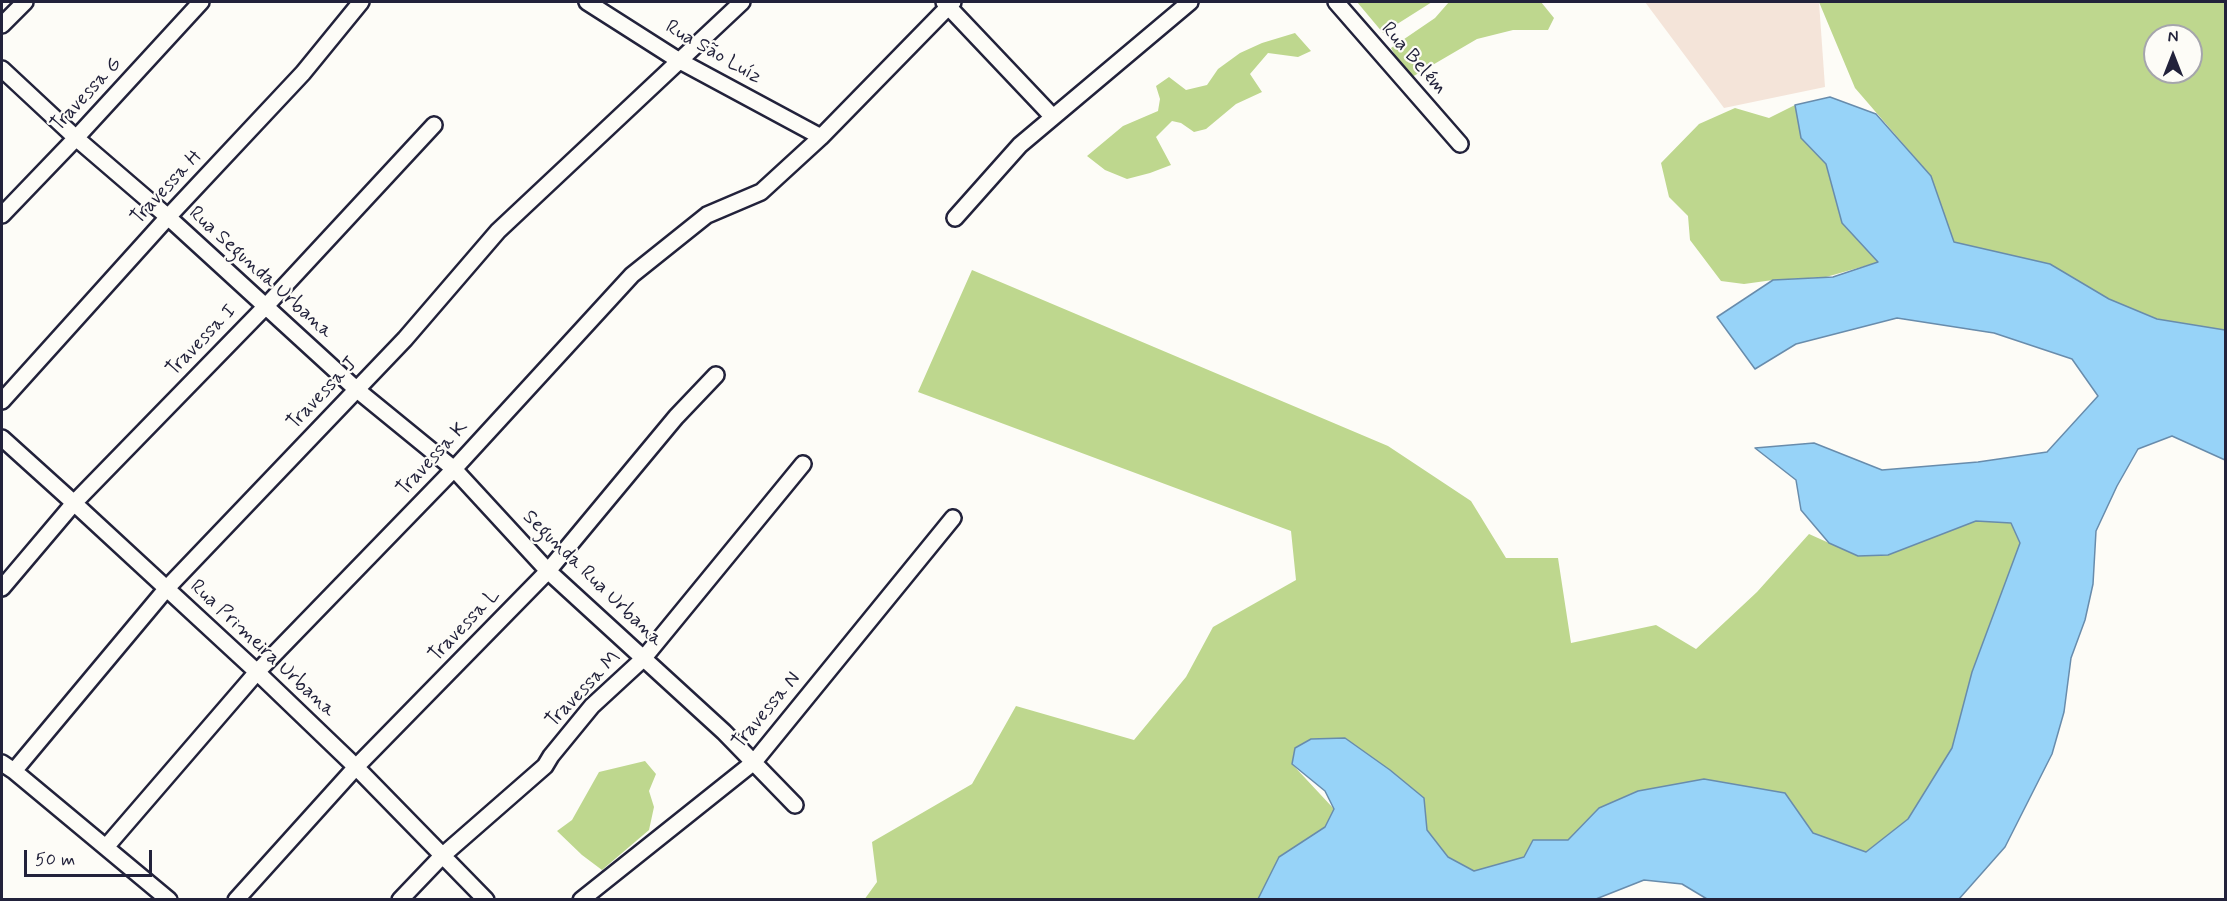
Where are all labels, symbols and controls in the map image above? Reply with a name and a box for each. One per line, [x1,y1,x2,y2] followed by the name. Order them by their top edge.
[661,16,765,90] street label: Rua São Luíz
[1375,18,1451,100] street label: Rua Belém
[2143,24,2203,84] north arrow
[2168,27,2178,48] text: N
[46,53,128,137] street label: Travessa G
[126,146,208,230] street label: Travessa H
[183,202,337,344] street label: Rua Segunda Urbana
[162,300,242,382] street label: Travessa I
[283,353,363,435] street label: Travessa J
[392,416,474,502] street label: Travessa K
[517,506,667,652] street label: Segunda Rua Urbana
[184,575,340,723] street label: Rua Primeira Urbana
[424,584,506,668] street label: Travessa L
[541,647,627,733] street label: Travessa M
[728,668,806,754] street label: Travessa N
[27,838,154,876] scale bar
[35,848,75,872] text: 50 m

